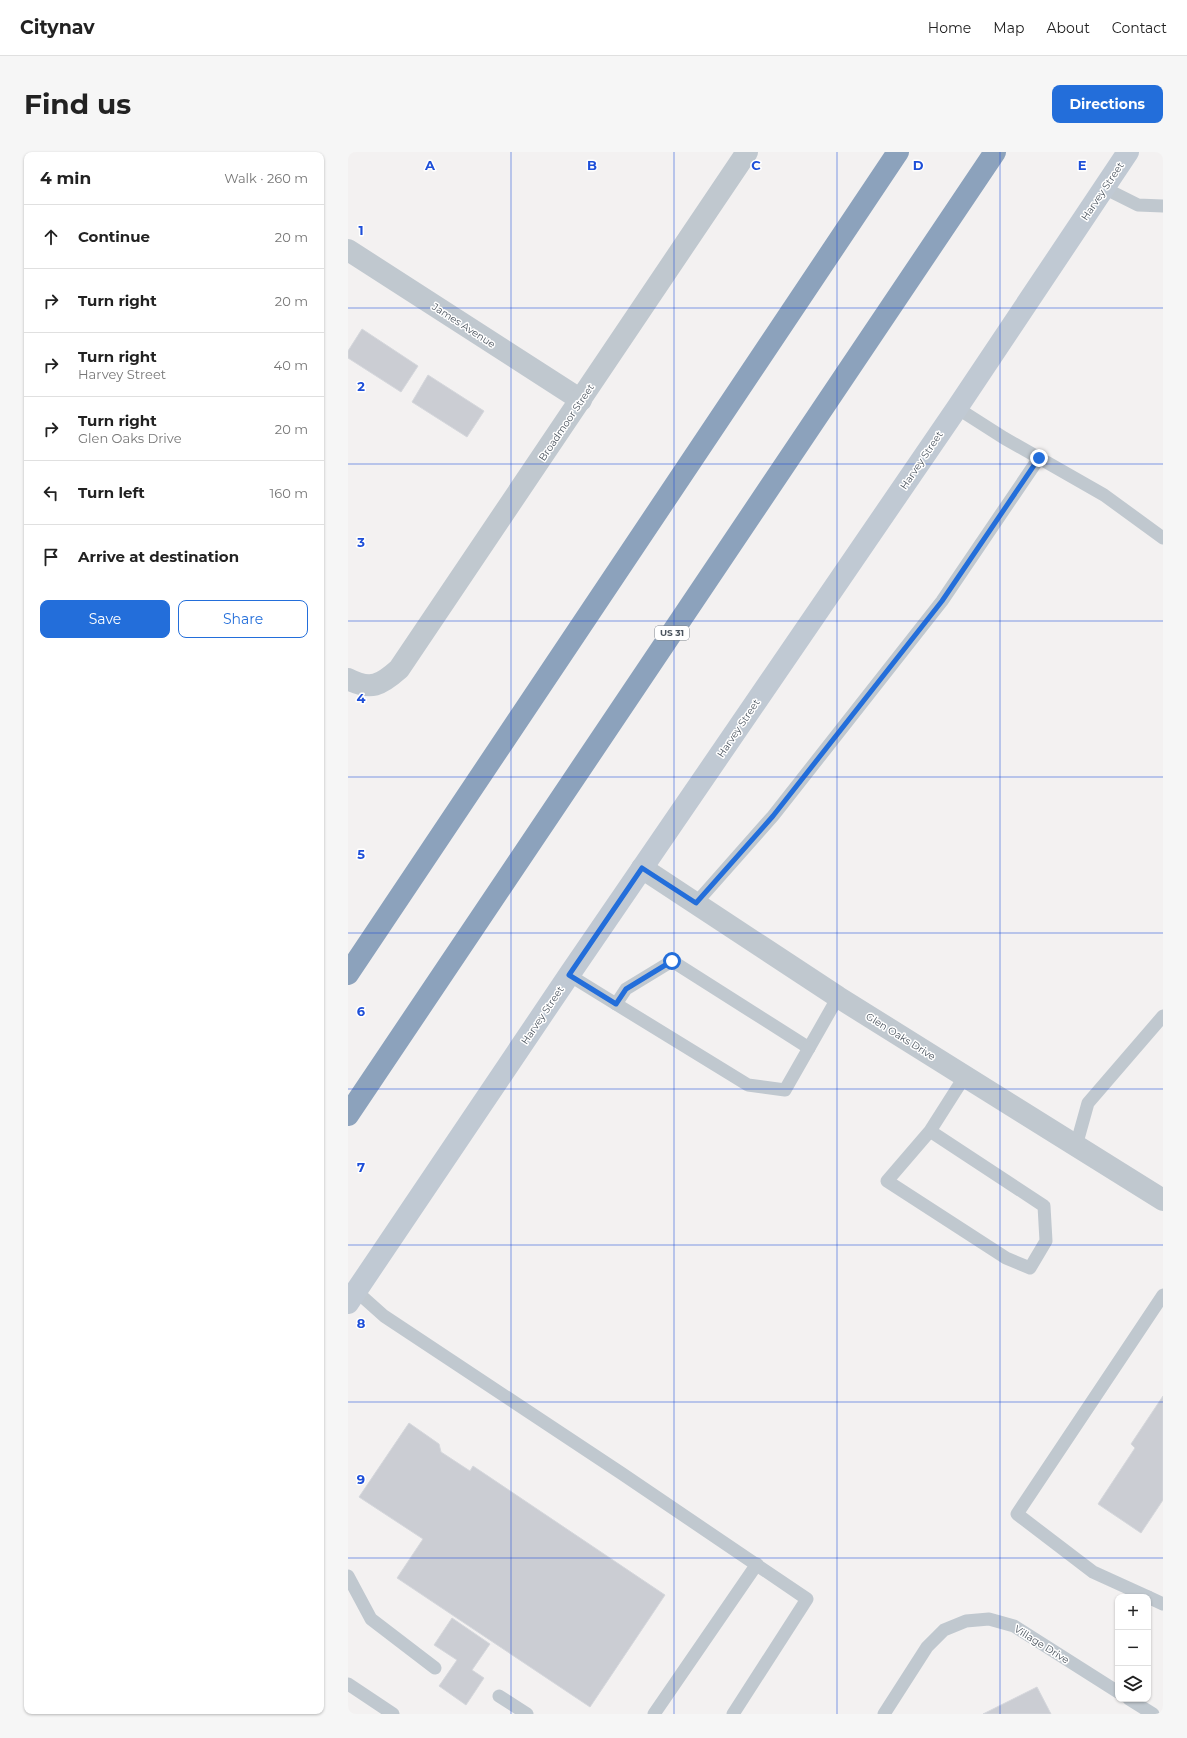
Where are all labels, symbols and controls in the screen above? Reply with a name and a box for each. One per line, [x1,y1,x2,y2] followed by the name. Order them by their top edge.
[20,16,95,39] text: Citynav
[928,19,971,37] text: Home
[993,19,1024,37] text: Map
[1046,19,1090,37] text: About
[1112,19,1167,37] text: Contact
[1052,85,1163,123] button: Directions
[24,87,131,121] text: Find us
[424,157,436,173] text: A
[587,157,597,173] text: B
[751,157,761,173] text: C
[913,157,924,173] text: D
[1078,157,1087,173] text: E
[1078,160,1127,223] street label: Harvey Street
[40,168,91,188] text: 4 min
[224,170,308,186] text: Walk · 260 m
[358,222,364,238] text: 1
[40,226,62,248] icon: ahead
[78,227,150,246] text: Continue
[275,229,308,245] text: 20 m
[40,290,62,312] icon: right
[78,291,157,310] text: Turn right
[275,293,308,309] text: 20 m
[429,300,498,351] street label: James Avenue
[78,347,157,366] text: Turn right
[40,354,62,376] icon: right
[274,357,308,373] text: 40 m
[78,366,166,382] text: Harvey Street
[357,378,365,394] text: 2
[536,381,597,463] street label: Broadmoor Street
[78,411,157,430] text: Turn right
[40,418,62,440] icon: right
[275,421,308,437] text: 20 m
[897,429,946,492] street label: Harvey Street
[78,430,182,446] text: Glen Oaks Drive
[1030,449,1048,467] route end
[40,482,62,504] icon: left
[78,483,145,502] text: Turn left
[270,485,308,501] text: 160 m
[356,534,365,550] text: 3
[40,546,62,568] icon: arrive
[78,547,239,566] text: Arrive at destination
[40,600,170,638] button: Save
[178,600,308,638] button: Share
[655,626,689,640] road number: US 31
[357,690,366,706] text: 4
[714,697,763,760] street label: Harvey Street
[357,846,365,862] text: 5
[663,952,681,970] route start
[518,984,567,1047] street label: Harvey Street
[357,1003,366,1019] text: 6
[864,1010,938,1063] street label: Glen Oaks Drive
[357,1159,365,1175] text: 7
[357,1315,366,1331] text: 8
[357,1471,365,1487] text: 9
[1115,1594,1151,1702] map controls
[1115,1594,1151,1630] button: +
[1012,1622,1072,1666] street label: Village Drive
[1115,1630,1151,1666] button: −
[1115,1666,1151,1702] button: layers

